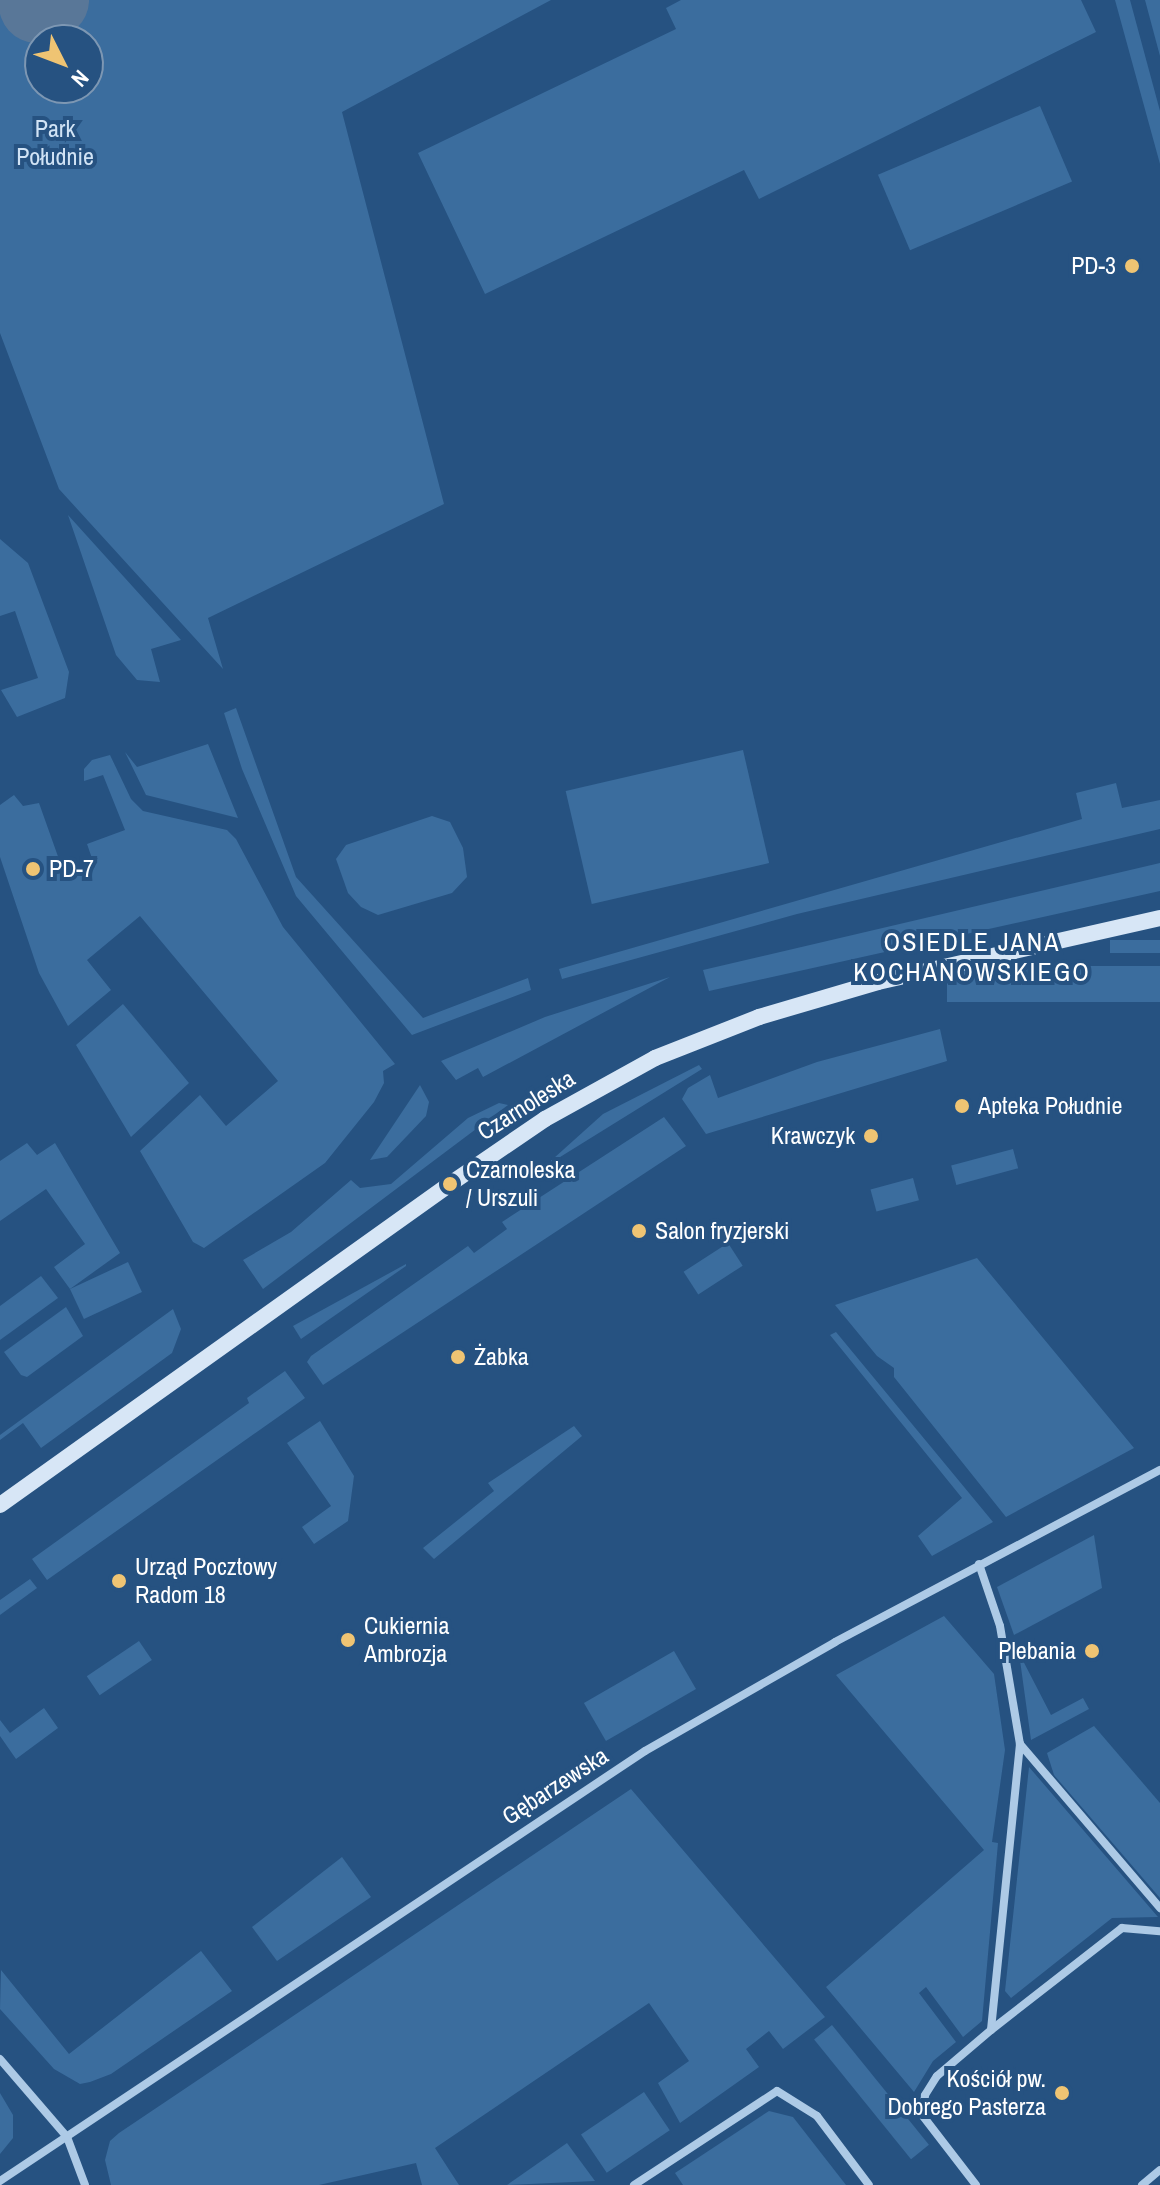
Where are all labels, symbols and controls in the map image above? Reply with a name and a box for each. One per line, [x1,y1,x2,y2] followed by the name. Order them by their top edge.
[24,24,104,104] north arrow
[65,64,96,94] text: N
[16,115,94,171] park label: Park Południe
[1071,252,1116,280] place label: PD-3
[1123,257,1141,275] marker: PD-3
[49,855,94,883] place label: PD-7
[24,860,42,878] marker: PD-7
[853,926,1091,988] district label: OSIEDLE JANA KOCHANOWSKIEGO
[472,1064,580,1146] street label: Czarnoleska
[978,1092,1122,1120] place label: Apteka Południe
[953,1097,971,1115] marker: Apteka Południe
[771,1122,855,1150] place label: Krawczyk
[862,1127,880,1145] marker: Krawczyk
[466,1156,575,1212] place label: Czarnoleska / Urszuli
[441,1175,459,1193] marker: Czarnoleska / Urszuli
[655,1217,790,1245] place label: Salon fryzjerski
[630,1222,648,1240] marker: Salon fryzjerski
[474,1343,529,1371] place label: Żabka
[449,1348,467,1366] marker: Żabka
[135,1553,277,1609] place label: Urząd Pocztowy Radom 18
[110,1572,128,1590] marker: Urząd Pocztowy Radom 18
[364,1612,449,1668] place label: Cukiernia Ambrozja
[339,1631,357,1649] marker: Cukiernia Ambrozja
[998,1637,1076,1665] place label: Plebania
[1083,1642,1101,1660] marker: Plebania
[497,1741,613,1831] street label: Gębarzewska
[887,2065,1046,2121] place label: Kościół pw. Dobrego Pasterza
[1053,2084,1071,2102] marker: Kościół pw. Dobrego Pasterza

